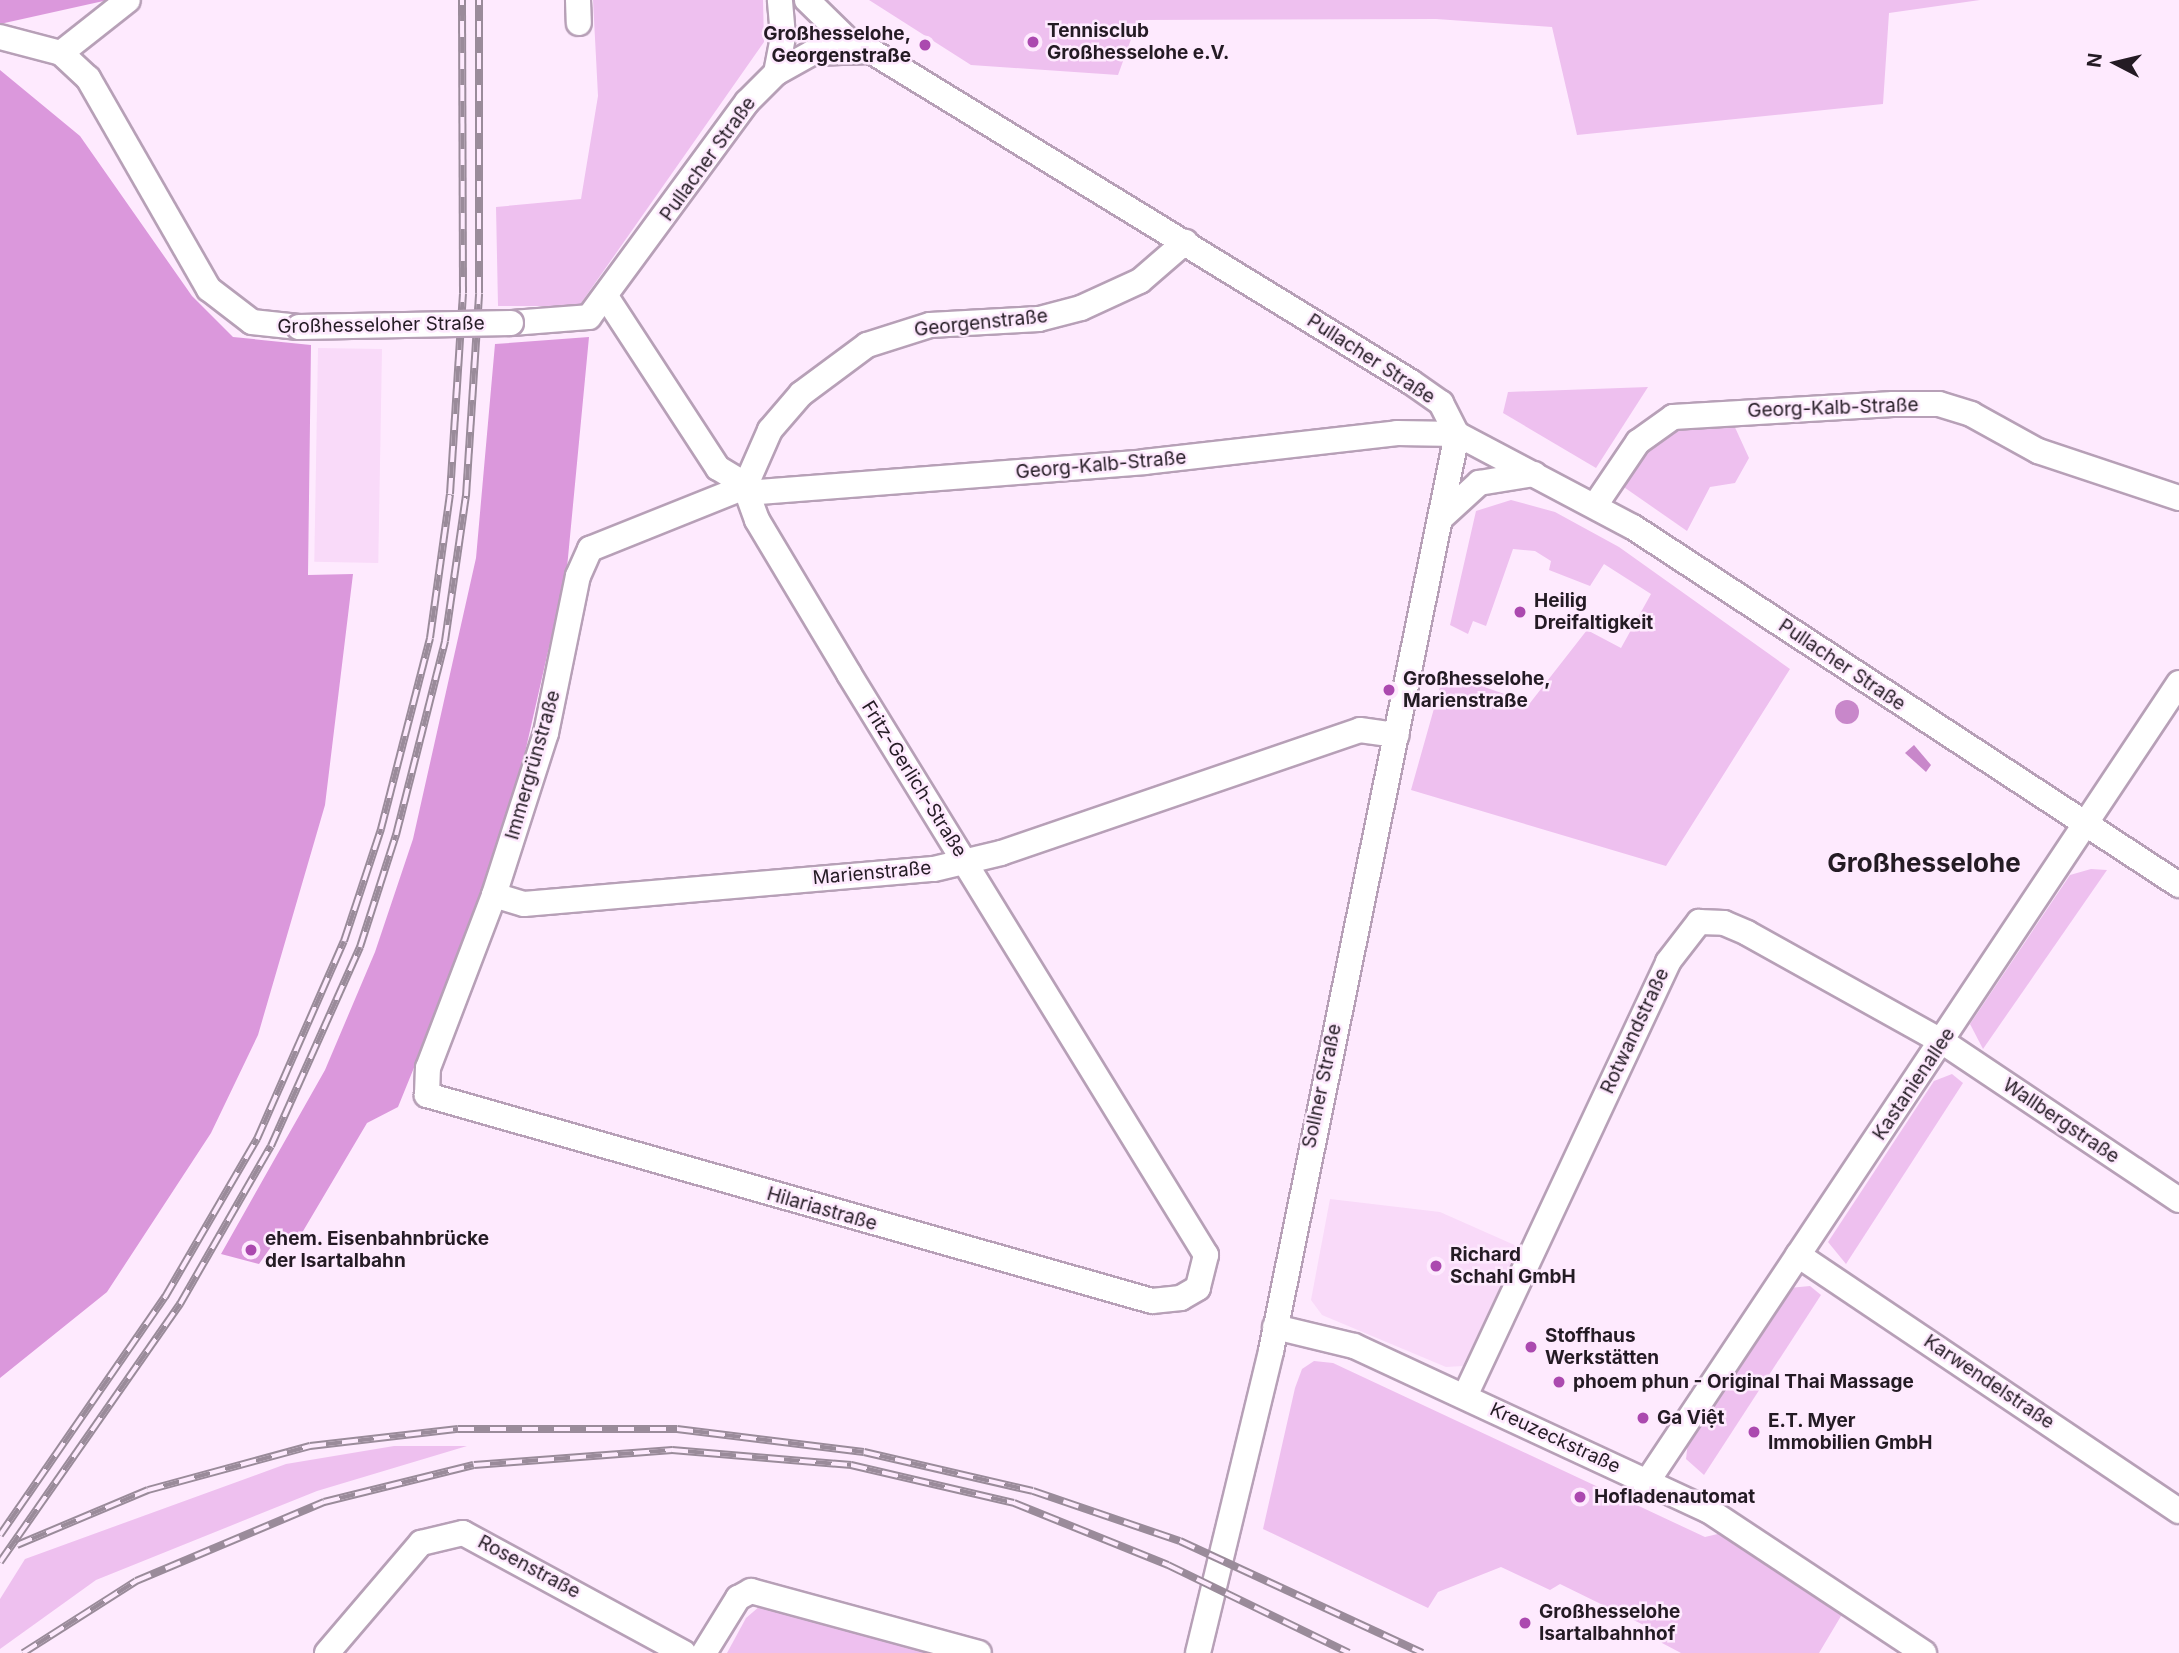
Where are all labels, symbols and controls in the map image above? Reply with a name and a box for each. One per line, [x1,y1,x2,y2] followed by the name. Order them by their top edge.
[1047,20,1229,64] place label: Tennisclub Großhesselohe e.V.
[763,23,911,67] place label: Großhesselohe, Georgenstraße
[2081,28,2151,98] north arrow
[1025,34,1041,50] marker: Tennisclub Großhesselohe e.V.
[917,37,933,53] marker: Großhesselohe, Georgenstraße
[2082,52,2107,69] text: N
[655,92,761,226] street label: Pullacher Straße
[913,305,1049,341] street label: Georgenstraße
[1303,309,1439,409] street label: Pullacher Straße
[277,312,485,338] street label: Großhesseloher Straße
[1747,394,1919,422] street label: Georg-Kalb-Straße
[1015,446,1187,484] street label: Georg-Kalb-Straße
[1534,590,1653,634] place label: Heilig Dreifaltigkeit
[1512,604,1528,620] marker: Heilig Dreifaltigkeit
[1774,614,1910,716] street label: Pullacher Straße
[1403,668,1551,712] place label: Großhesselohe, Marienstraße
[1381,682,1397,698] marker: Großhesselohe, Marienstraße
[501,688,565,842] street label: Immergrünstraße
[857,697,971,861] street label: Fritz-Gerlich-Straße
[1827,847,2021,879] district label: Großhesselohe
[812,856,932,890] street label: Marienstraße
[1596,965,1674,1097] street label: Rotwandstraße
[1298,1022,1346,1150] street label: Sollner Straße
[1868,1023,1960,1145] street label: Kastanienallee
[1998,1074,2124,1168] street label: Wallbergstraße
[764,1182,880,1236] street label: Hilariastraße
[265,1228,490,1272] place label: ehem. Eisenbahnbrücke der Isartalbahn
[243,1242,259,1258] marker: ehem. Eisenbahnbrücke der Isartalbahn
[1450,1244,1576,1288] place label: Richard Schahl GmbH
[1428,1258,1444,1274] marker: Richard Schahl GmbH
[1545,1325,1659,1369] place label: Stoffhaus Werkstätten
[1919,1330,2059,1434] street label: Karwendelstraße
[1523,1339,1539,1355] marker: Stoffhaus Werkstätten
[1573,1371,1914,1393] place label: phoem phun - Original Thai Massage
[1551,1374,1567,1390] marker: phoem phun - Original Thai Massage
[1486,1398,1624,1478] street label: Kreuzeckstraße
[1657,1407,1724,1429] place label: Ga Việt
[1635,1410,1651,1426] marker: Ga Việt
[1768,1410,1933,1454] place label: E.T. Myer Immobilien GmbH
[1746,1424,1762,1440] marker: E.T. Myer Immobilien GmbH
[1594,1486,1755,1508] place label: Hofladenautomat
[1572,1489,1588,1505] marker: Hofladenautomat
[474,1531,584,1603] street label: Rosenstraße
[1539,1601,1680,1645] place label: Großhesselohe Isartalbahnhof
[1517,1615,1533,1631] marker: Großhesselohe Isartalbahnhof

